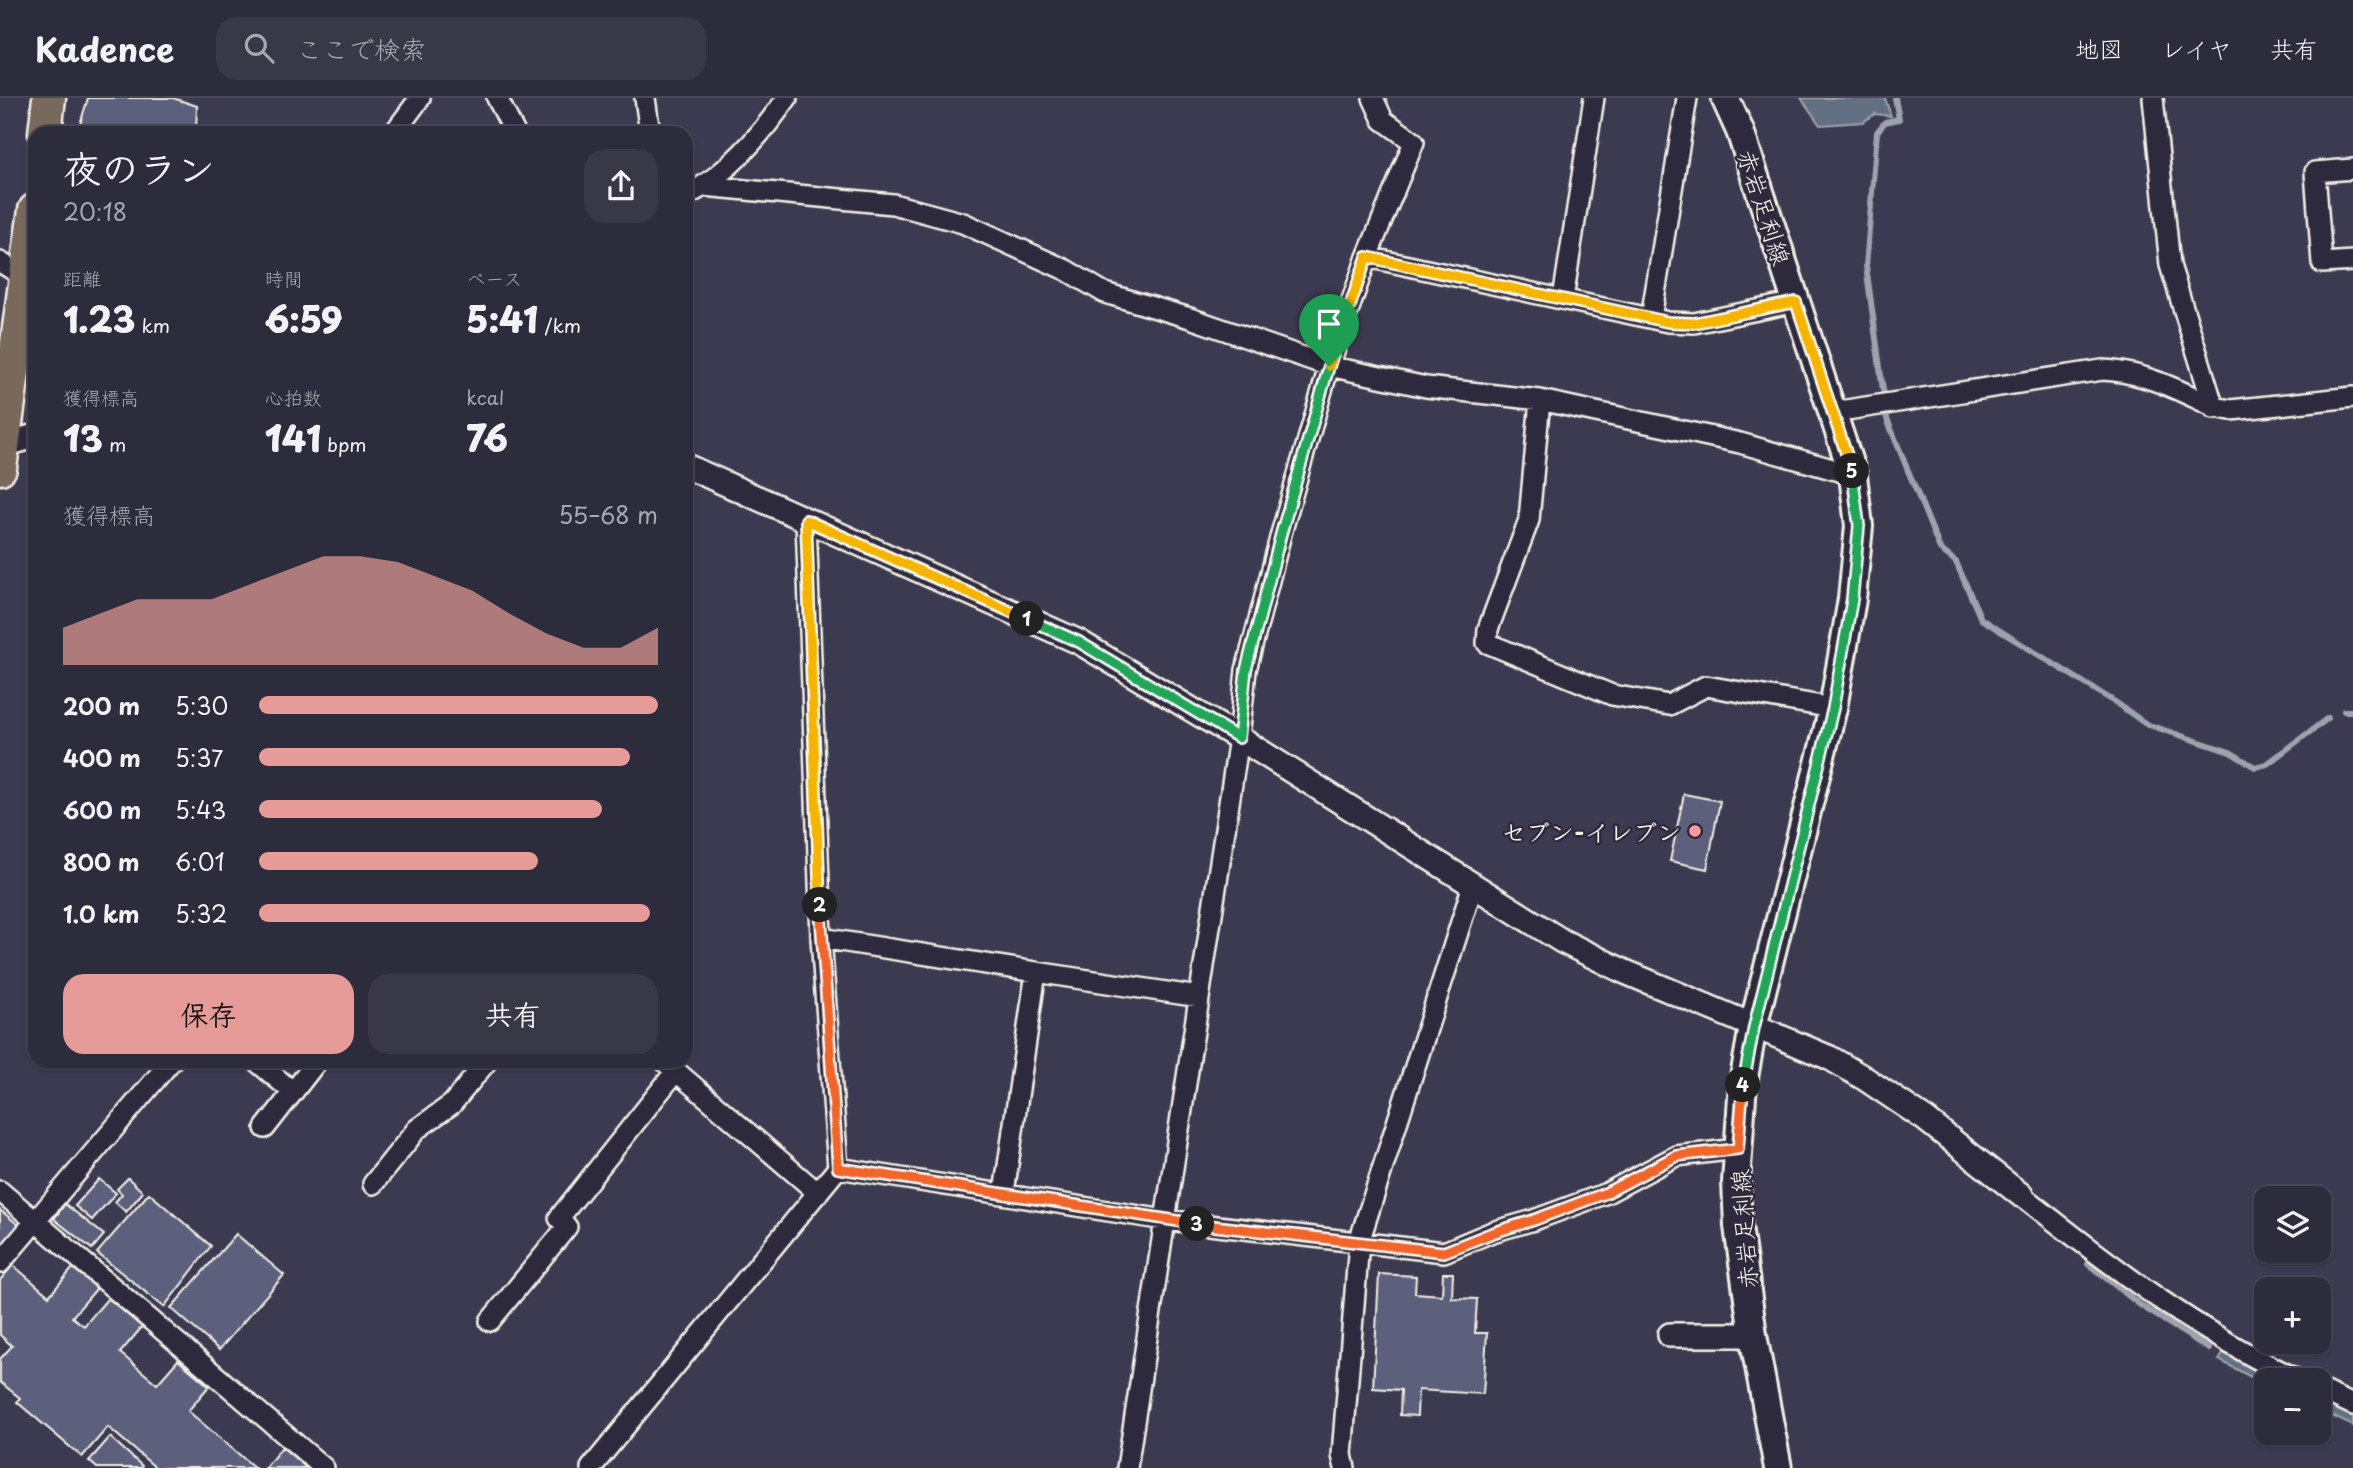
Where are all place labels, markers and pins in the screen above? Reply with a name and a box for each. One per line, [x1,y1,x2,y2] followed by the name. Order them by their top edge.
[1299,294,1359,366] pin
[1834,454,1870,488] pin: 5
[1010,602,1044,636] pin: 1
[1502,813,1681,849] place label: セブン-イレブン
[1687,823,1703,839] marker: セブン-イレブン
[802,888,838,922] pin: 2
[1726,1068,1760,1102] pin: 4
[1180,1206,1214,1242] pin: 3

